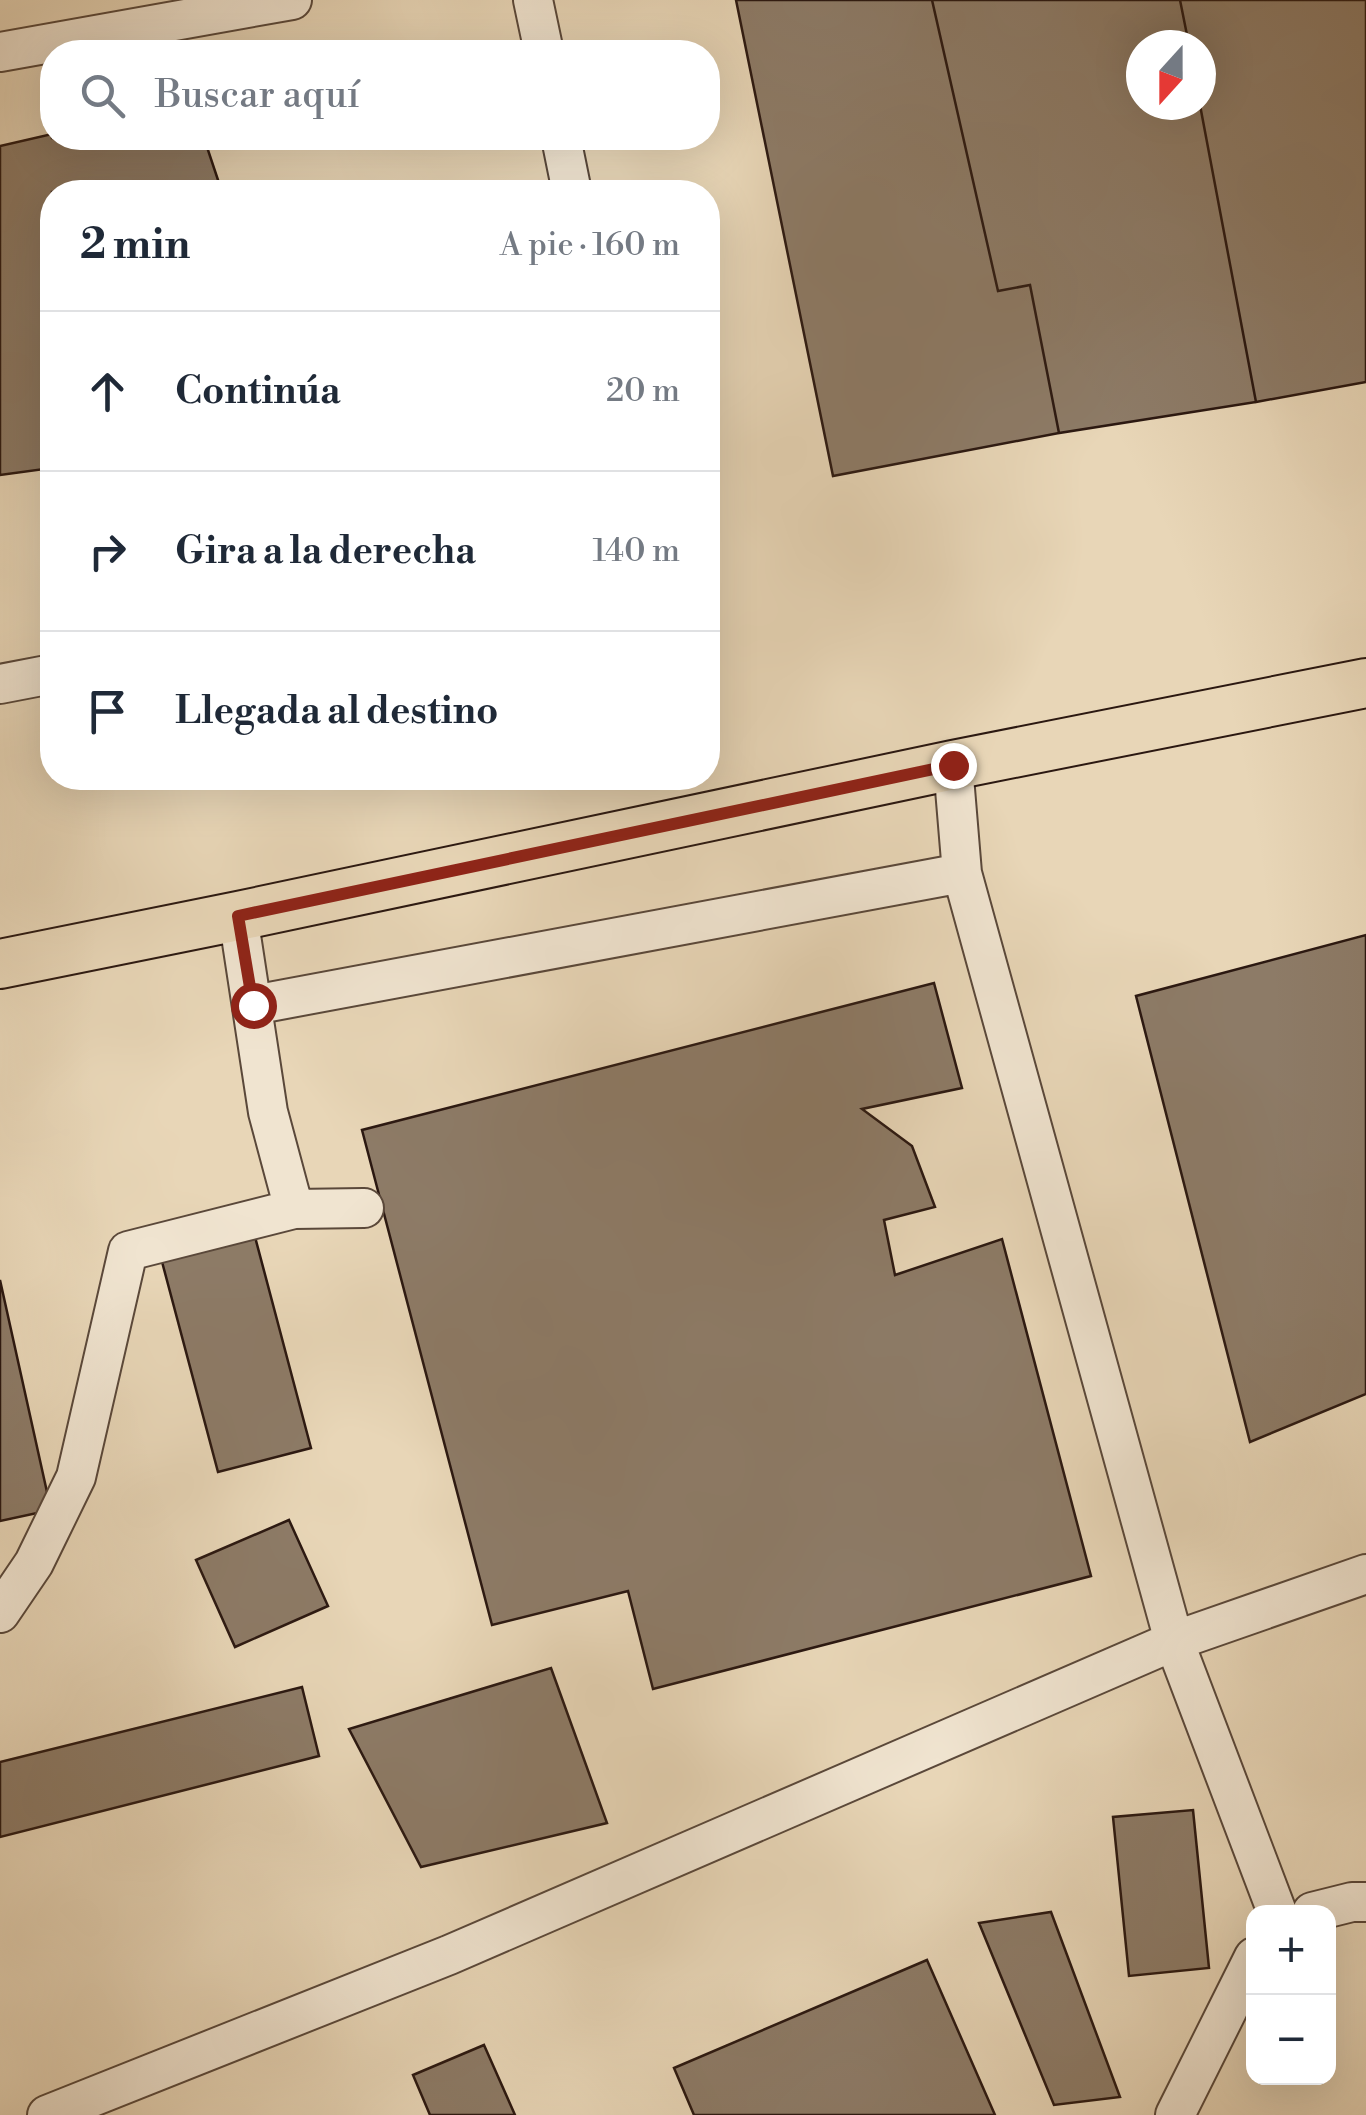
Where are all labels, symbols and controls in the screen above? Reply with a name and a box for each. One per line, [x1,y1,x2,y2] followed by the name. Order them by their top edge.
[1126,30,1216,120] north arrow
[40,40,720,150] search box
[75,68,130,123] icon: search
[155,72,360,119] text: Buscar aquí
[80,219,190,272] text: 2 min
[500,225,680,265] text: A pie · 160 m
[80,364,135,419] icon: ahead
[175,368,341,415] text: Continúa
[606,371,680,411] text: 20 m
[80,524,135,579] icon: right
[175,528,476,575] text: Gira a la derecha
[593,531,680,571] text: 140 m
[80,684,135,739] icon: arrive
[175,688,498,735] text: Llegada al destino
[931,743,977,789] route end
[231,983,277,1029] route start
[1246,1905,1336,2085] map controls
[1246,1905,1336,1995] button: +
[1246,1995,1336,2085] button: −

